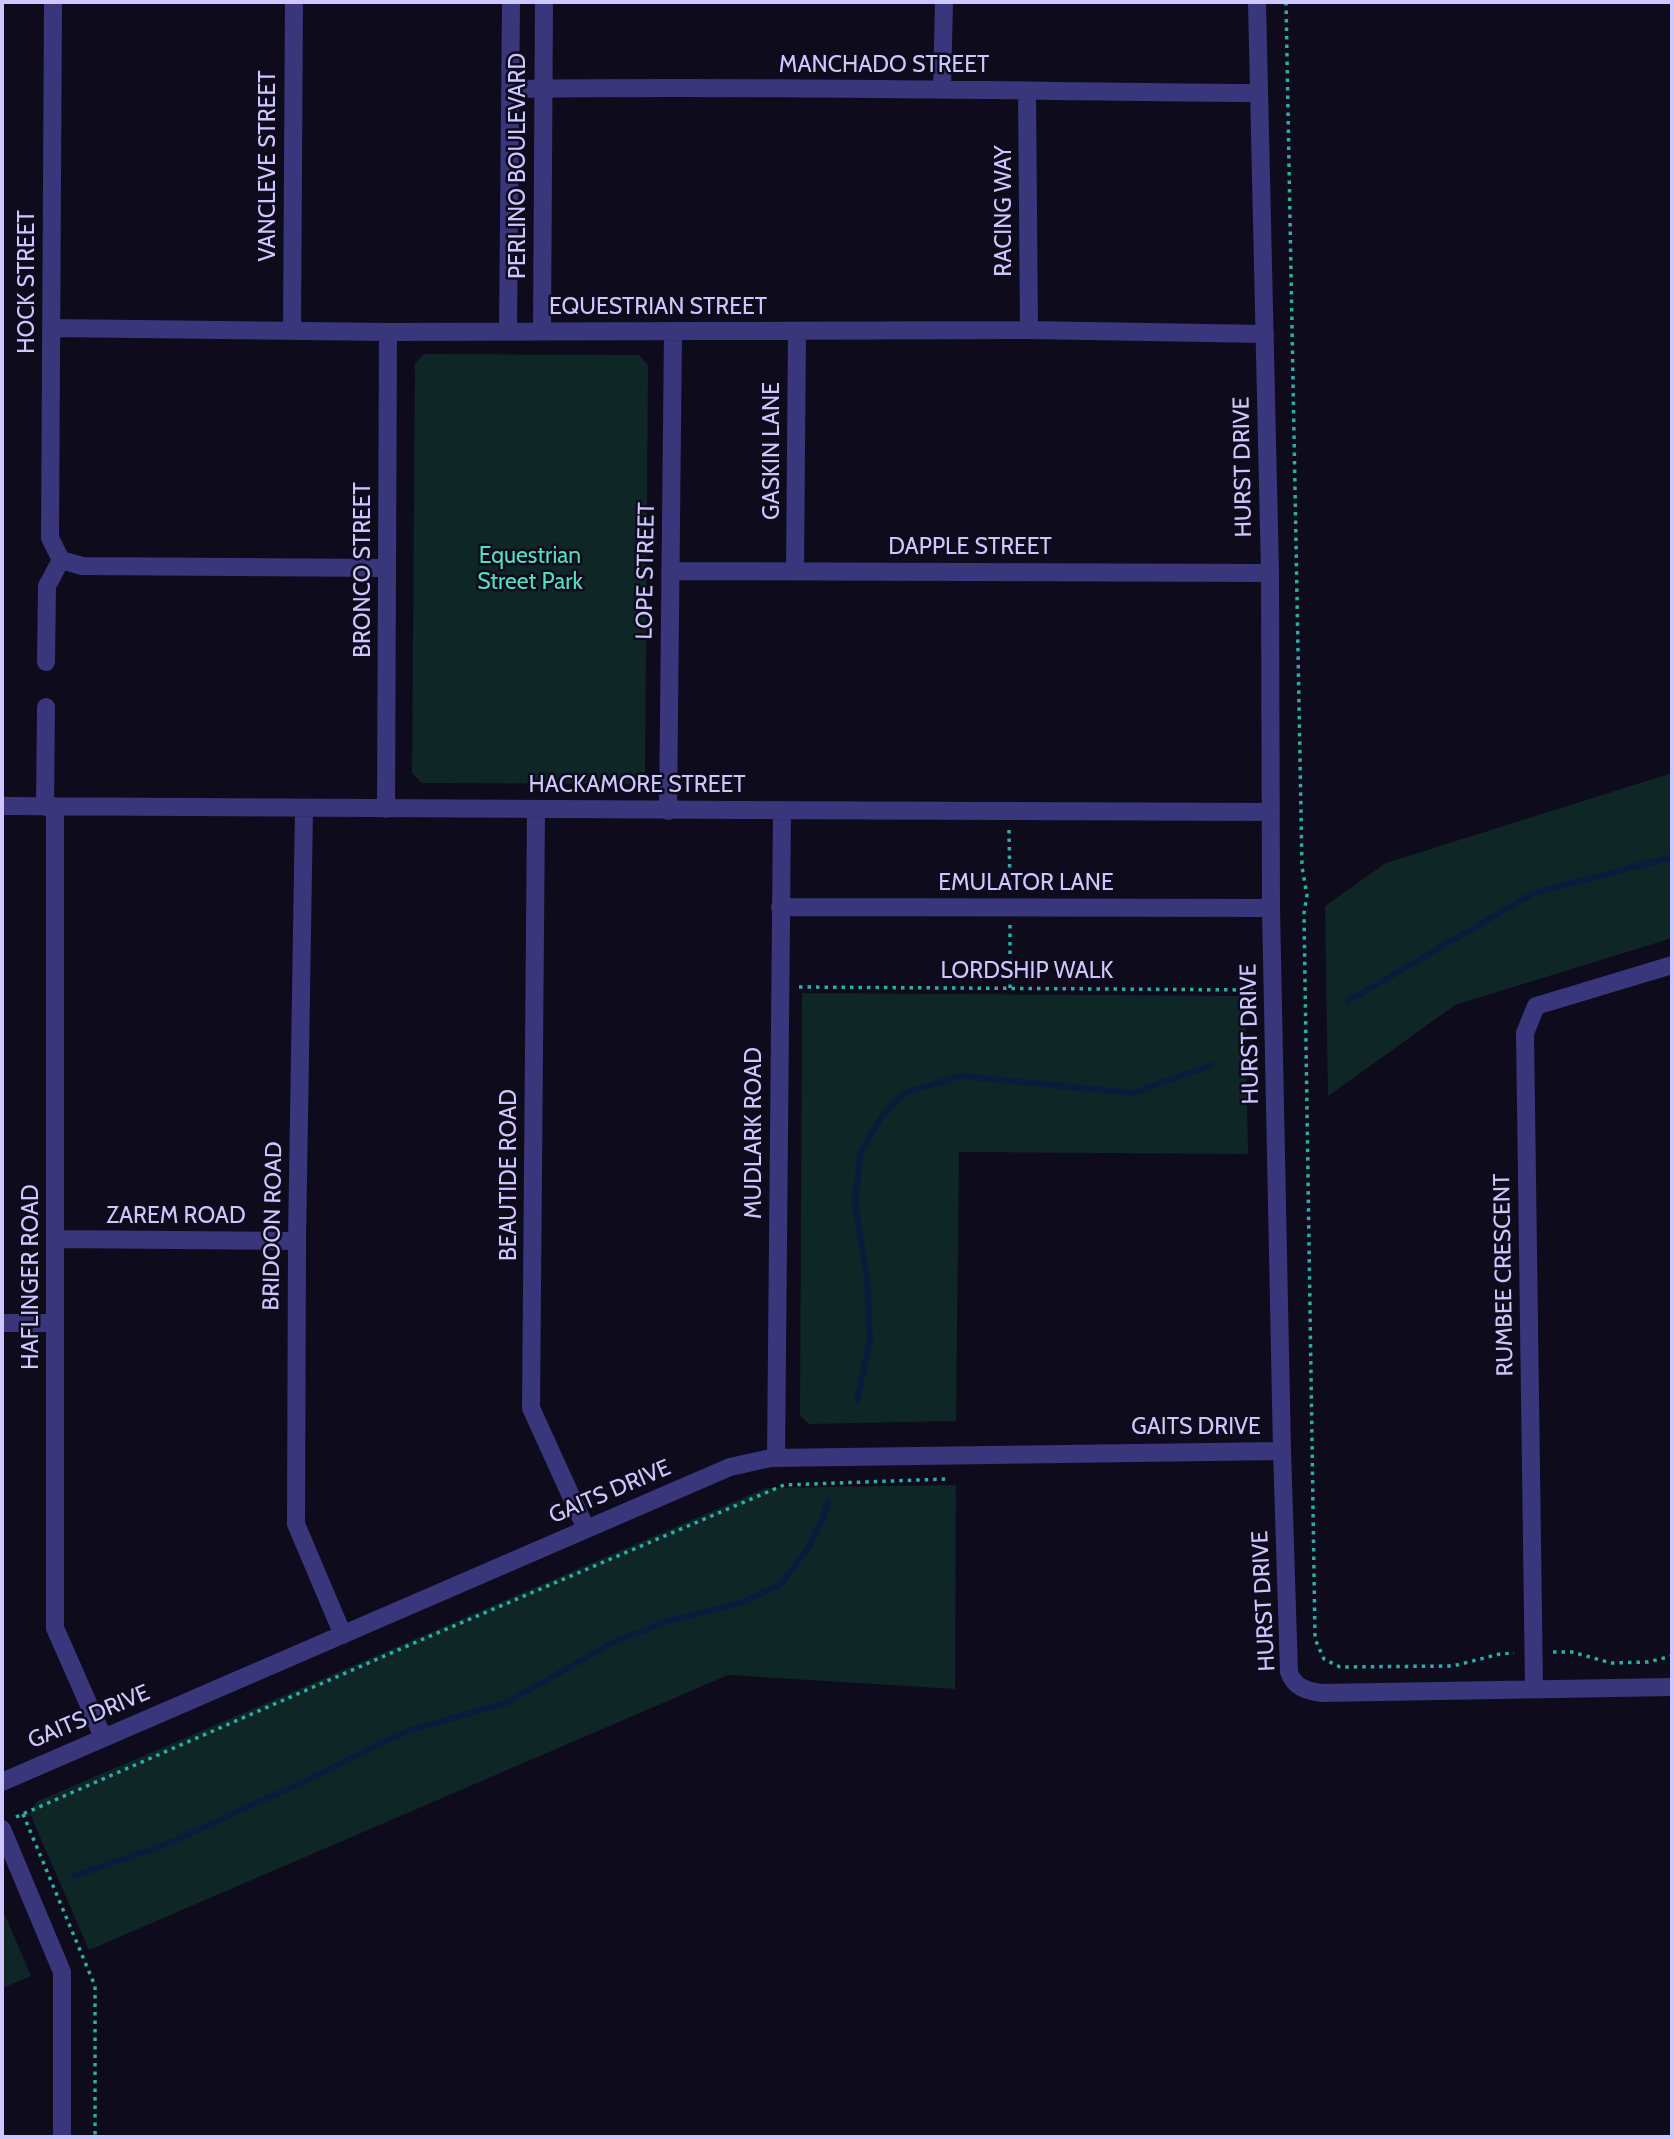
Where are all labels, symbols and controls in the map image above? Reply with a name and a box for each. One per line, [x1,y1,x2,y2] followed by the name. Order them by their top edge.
[779,51,989,79] street label: MANCHADO STREET
[504,53,532,279] street label: PERLINO BOULEVARD
[254,71,282,261] street label: VANCLEVE STREET
[990,145,1018,277] street label: RACING WAY
[13,210,41,354] street label: HOCK STREET
[549,293,767,321] street label: EQUESTRIAN STREET
[758,382,786,520] street label: GASKIN LANE
[1228,396,1258,538] street label: HURST DRIVE
[349,482,377,658] street label: BRONCO STREET
[631,502,661,640] street label: LOPE STREET
[888,533,1052,561] street label: DAPPLE STREET
[477,542,583,596] park label: Equestrian Street Park
[529,771,745,799] street label: HACKAMORE STREET
[938,869,1114,897] street label: EMULATOR LANE
[941,957,1113,985] street label: LORDSHIP WALK
[1235,963,1265,1105] street label: HURST DRIVE
[740,1047,768,1219] street label: MUDLARK ROAD
[495,1089,523,1261] street label: BEAUTIDE ROAD
[258,1141,288,1311] street label: BRIDOON ROAD
[1488,1173,1520,1377] street label: RUMBEE CRESCENT
[17,1184,45,1370] street label: HAFLINGER ROAD
[106,1202,246,1230] street label: ZAREM ROAD
[1131,1413,1261,1441] street label: GAITS DRIVE
[545,1454,675,1530] street label: GAITS DRIVE
[1247,1530,1281,1672] street label: HURST DRIVE
[24,1679,154,1755] street label: GAITS DRIVE

